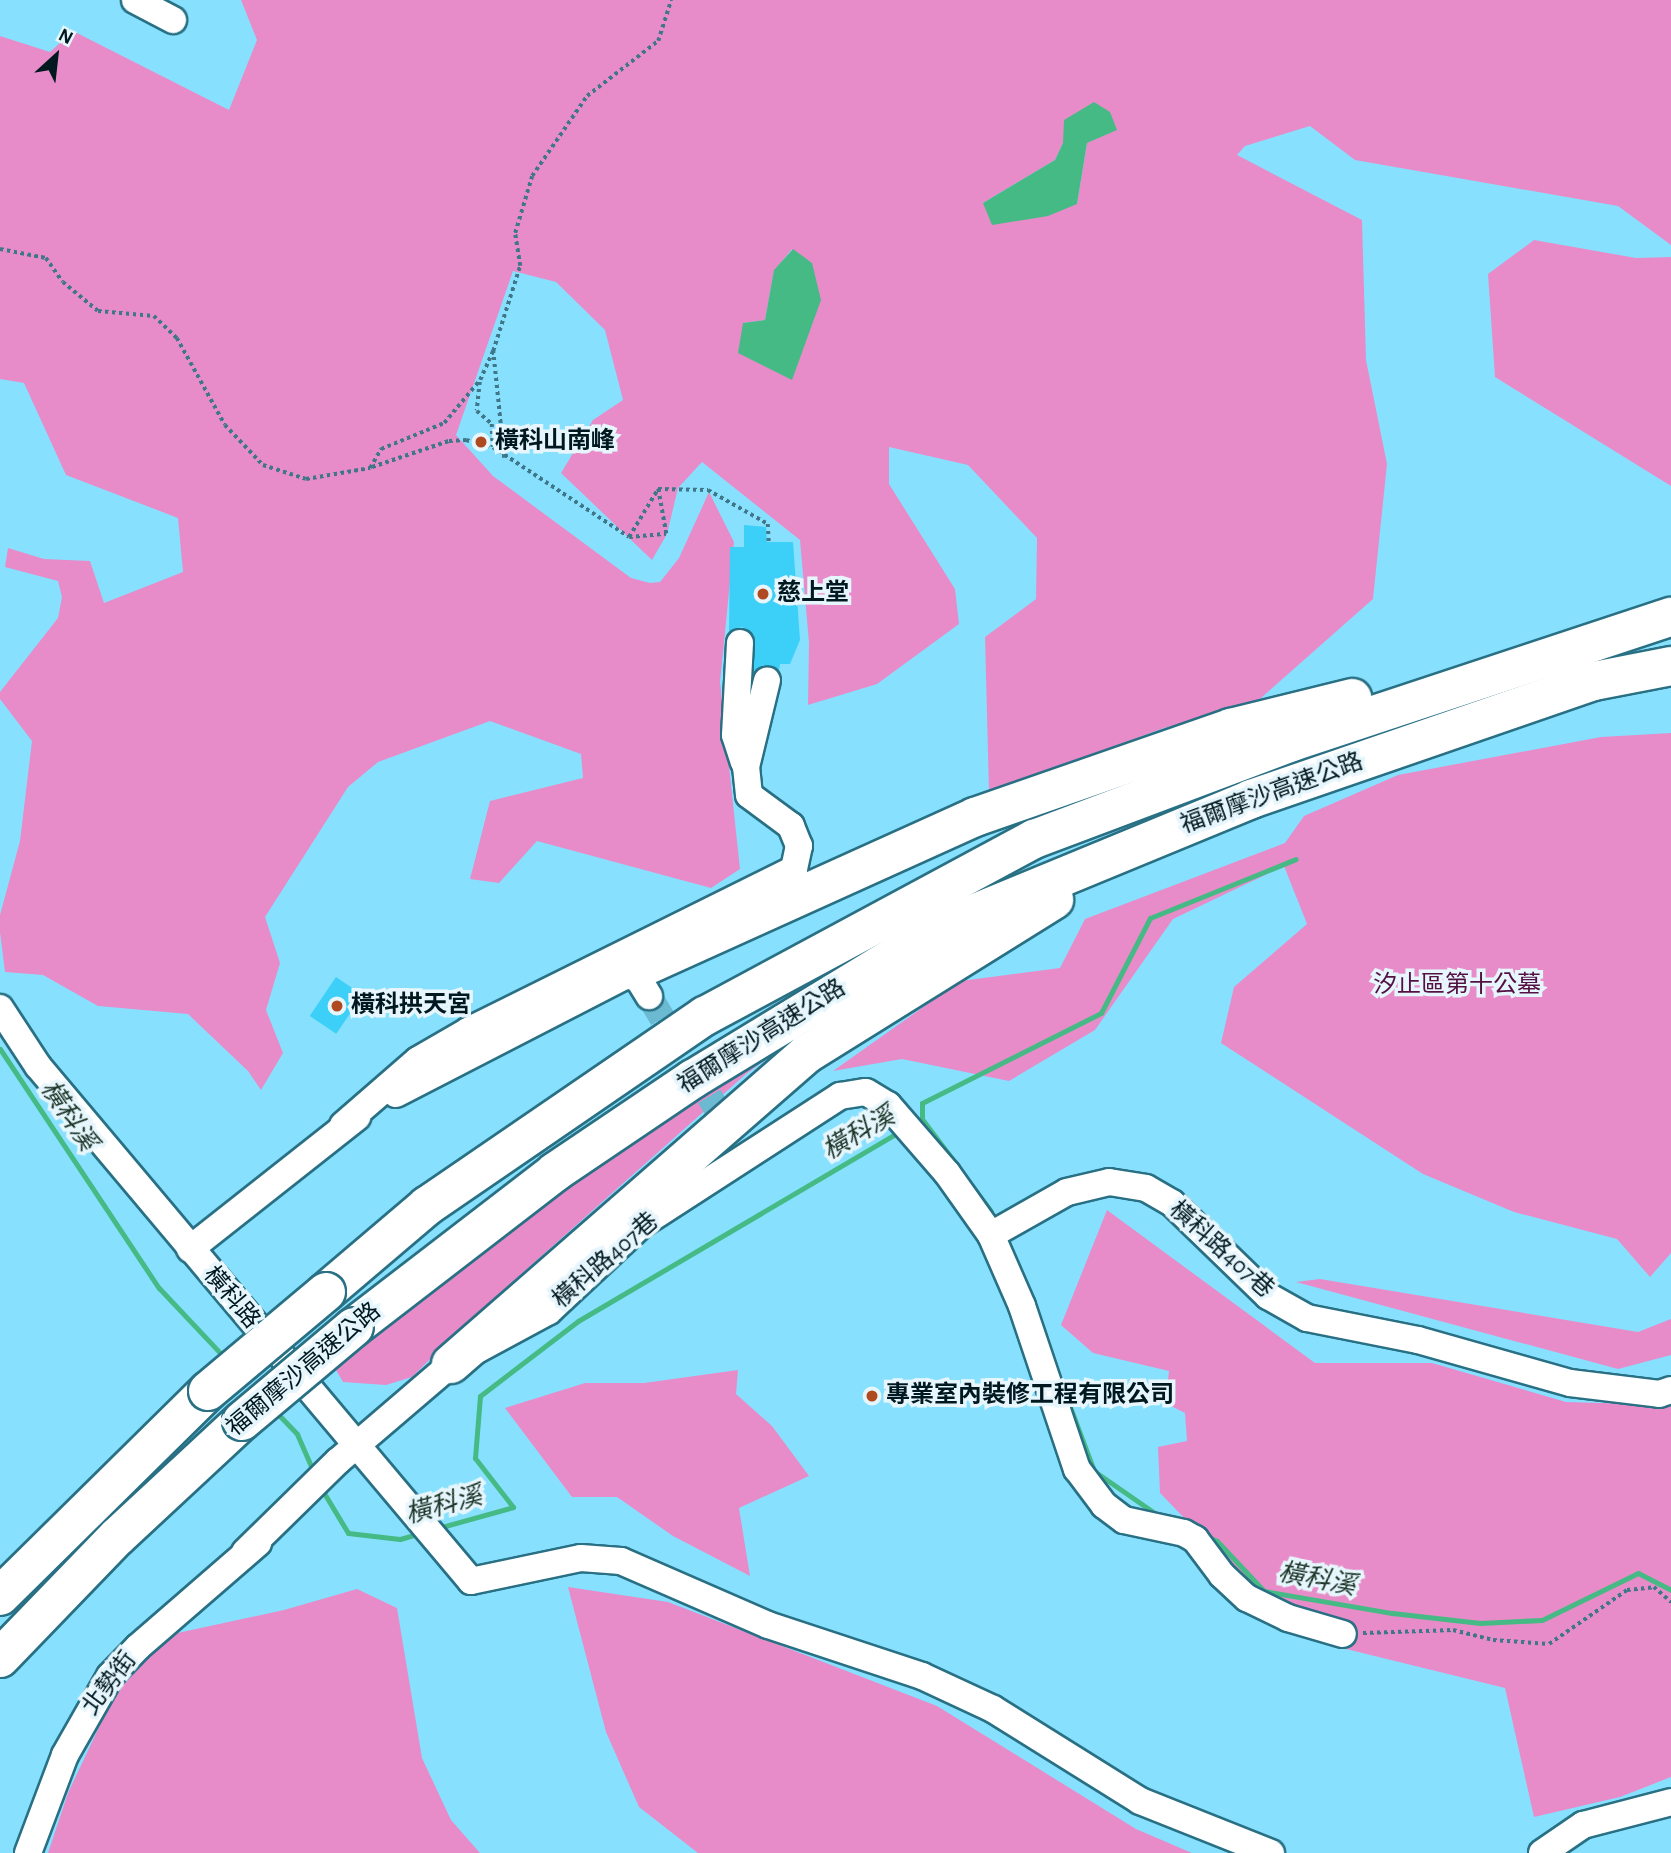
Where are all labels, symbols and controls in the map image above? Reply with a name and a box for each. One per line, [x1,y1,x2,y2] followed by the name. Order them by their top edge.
[21,21,91,91] north arrow
[56,25,76,48] text: N
[495,428,615,456] place label: 橫科山南峰
[473,434,489,450] marker: 橫科山南峰
[777,580,849,608] place label: 慈上堂
[755,586,771,602] marker: 慈上堂
[1177,748,1367,840] street label: 福爾摩沙高速公路
[1373,972,1541,1000] park label: 汐止區第十公墓
[673,974,851,1100] street label: 福爾摩沙高速公路
[351,992,471,1020] place label: 橫科拱天宮
[329,998,345,1014] marker: 橫科拱天宮
[33,1075,103,1157] water label: 橫科溪
[817,1101,901,1167] water label: 橫科溪
[1163,1196,1279,1304] street label: 橫科路407巷
[547,1207,665,1315] street label: 橫科路407巷
[197,1261,265,1335] street label: 橫科路
[221,1297,387,1443] street label: 福爾摩沙高速公路
[886,1382,1174,1410] place label: 專業室內裝修工程有限公司
[864,1388,880,1404] marker: 專業室內裝修工程有限公司
[402,1481,486,1531] water label: 橫科溪
[1276,1557,1358,1603] water label: 橫科溪
[77,1647,143,1721] street label: 北勢街

